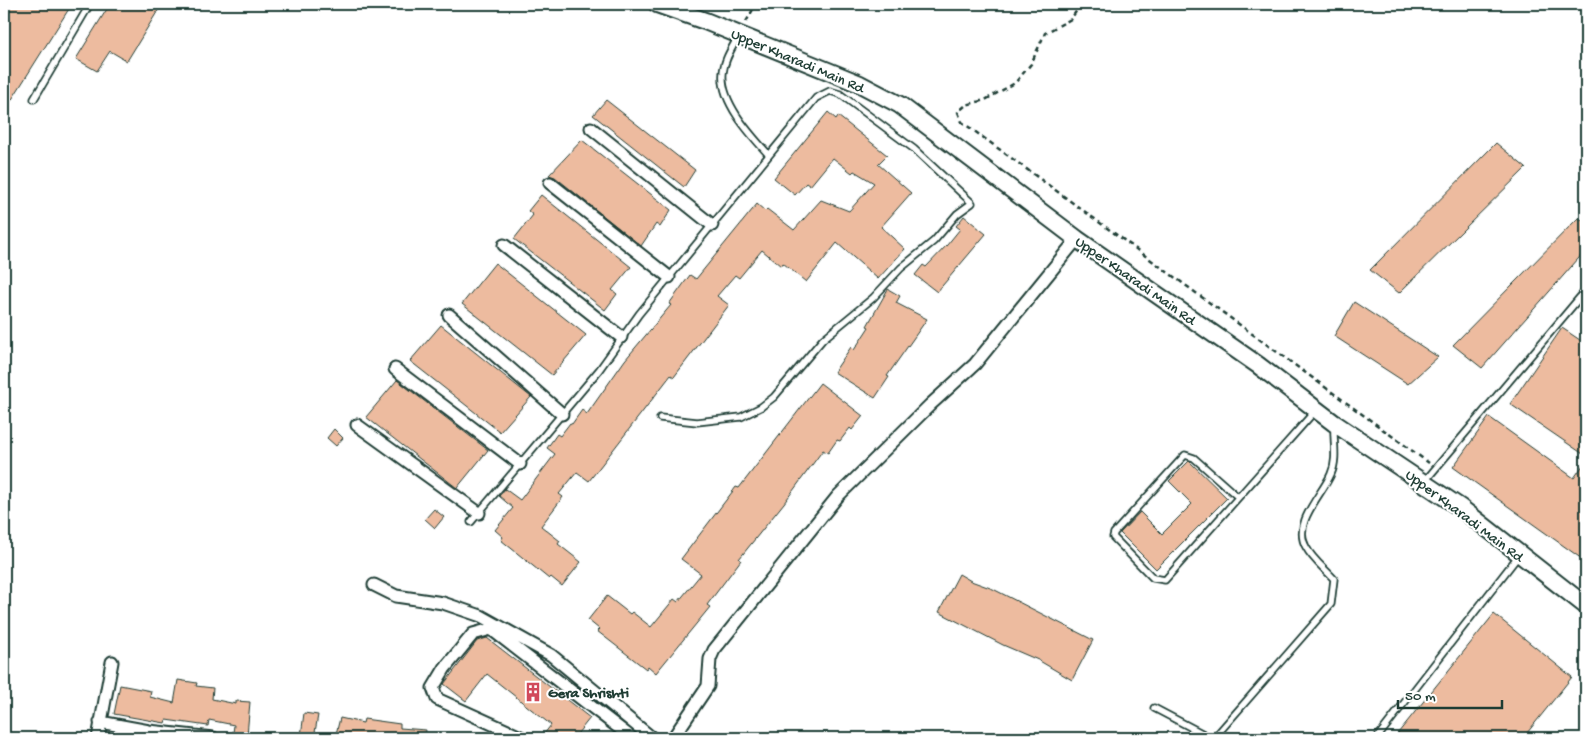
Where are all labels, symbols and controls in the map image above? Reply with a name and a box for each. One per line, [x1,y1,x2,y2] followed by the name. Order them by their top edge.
[728,26,868,99] street label: Upper Kharadi Main Rd
[1071,233,1200,331] street label: Upper Kharadi Main Rd
[1401,466,1527,568] street label: Upper Kharadi Main Rd
[1398,677,1501,709] scale bar
[522,681,544,703] building icon: Gera Shrishti
[548,685,629,703] place label: Gera Shrishti
[1405,688,1436,706] text: 50 m

